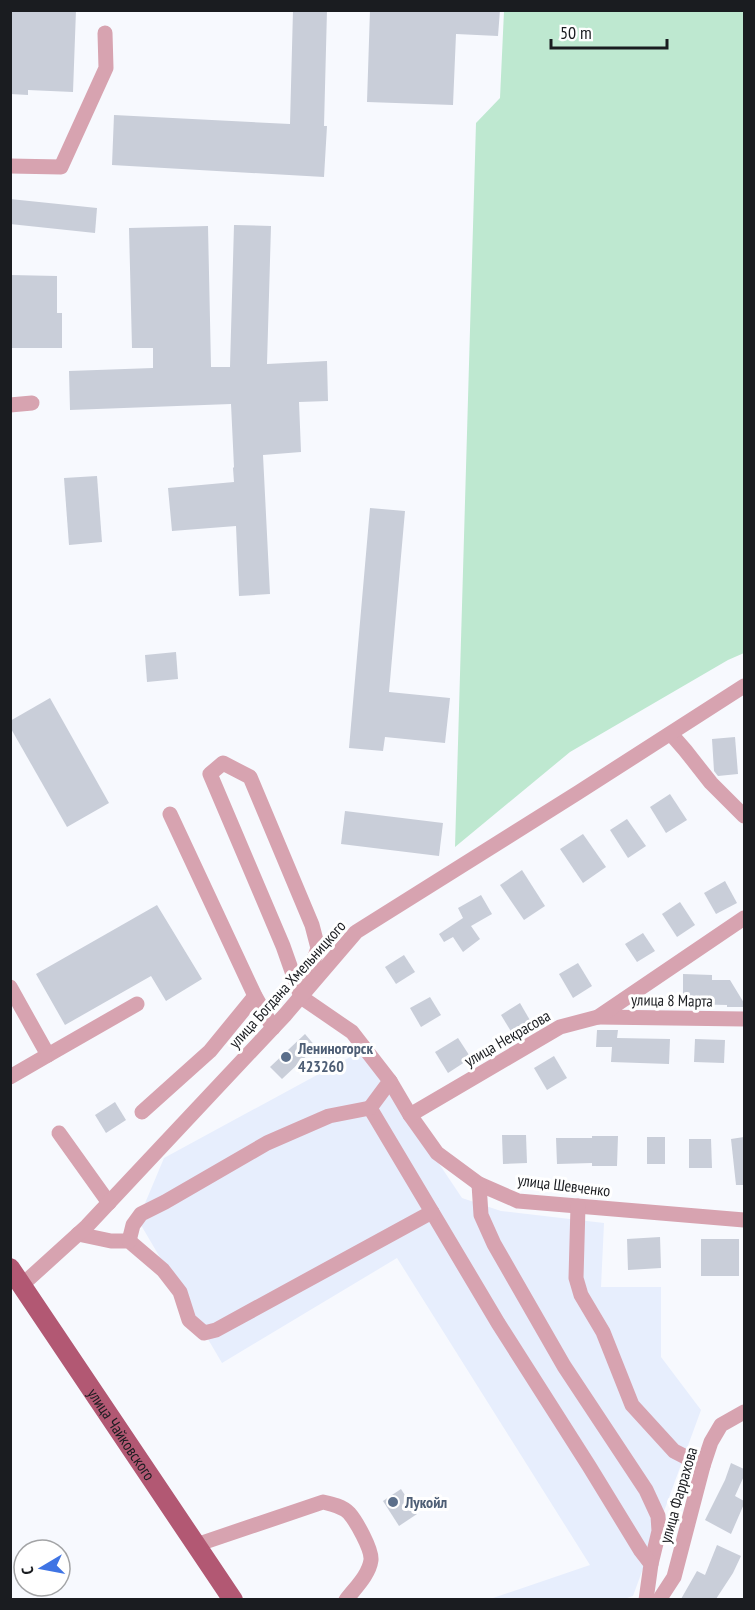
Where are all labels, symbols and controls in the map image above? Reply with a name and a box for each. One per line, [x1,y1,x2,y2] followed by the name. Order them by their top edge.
[551,12,666,50] scale bar
[560,21,592,44] text: 50 m
[224,916,350,1052] street label: улица Богдана Хмельницкого
[631,989,713,1011] street label: улица 8 Марта
[460,1005,554,1071] street label: улица Некрасова
[297,1038,373,1076] place label: Лениногорск 423260
[279,1050,293,1064] marker: Лениногорск 423260
[516,1169,612,1201] street label: улица Шевченко
[83,1384,160,1484] street label: улица Чайковского
[655,1445,701,1545] street label: улица Фаррахова
[404,1492,447,1512] place label: Лукойл
[386,1495,400,1509] marker: Лукойл
[12,1538,72,1598] north arrow
[17,1565,38,1576] text: С

